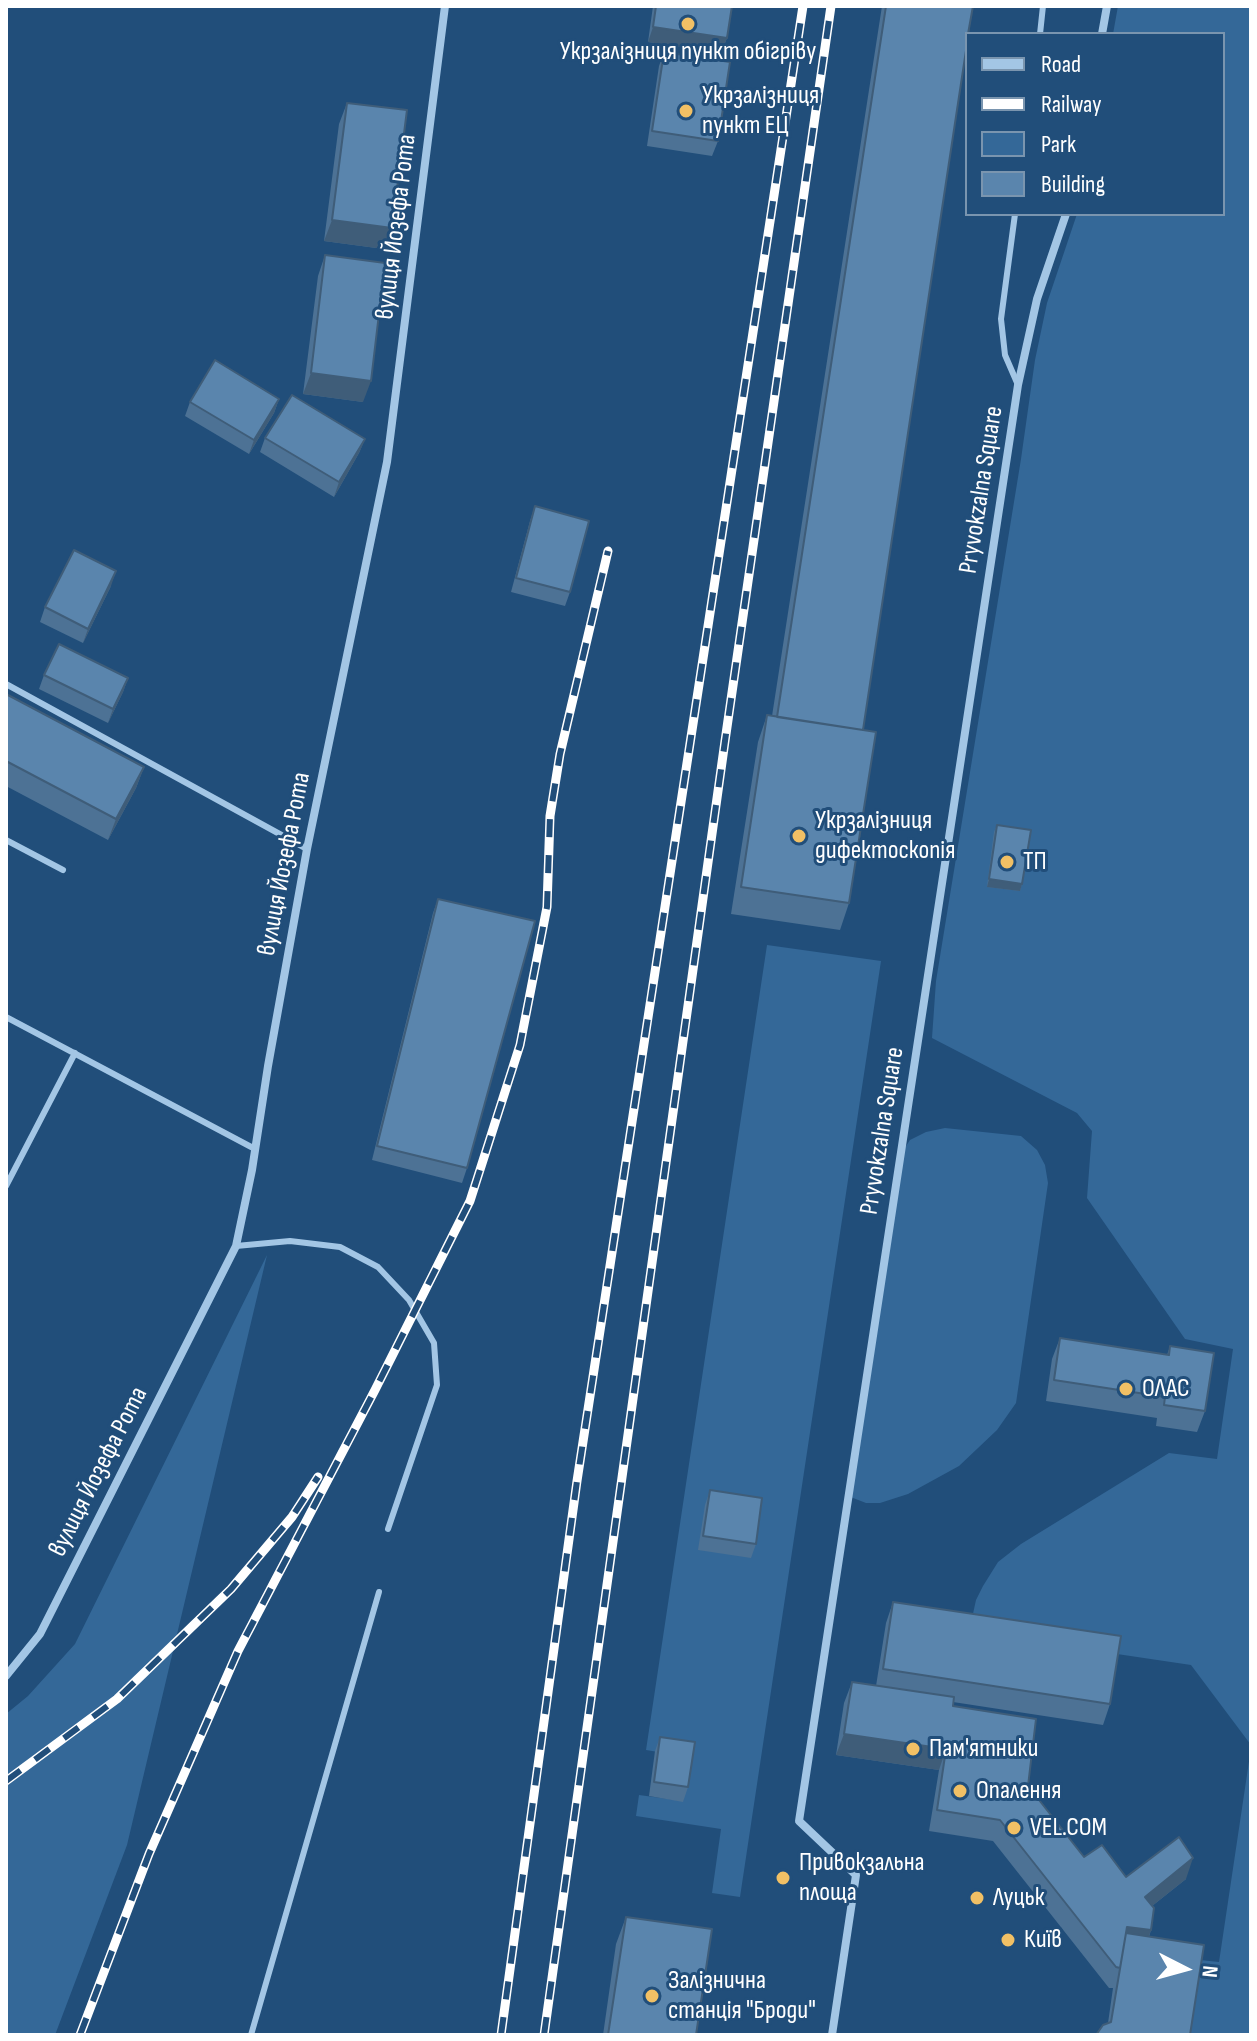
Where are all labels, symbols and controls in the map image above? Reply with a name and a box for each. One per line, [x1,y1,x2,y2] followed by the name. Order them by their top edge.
[679,15,697,33] marker: Укрзалізниця пункт обігріву
[965,32,1225,216] legend
[560,36,816,68] place label: Укрзалізниця пункт обігріву
[1041,50,1081,79] text: Road
[702,80,819,142] place label: Укрзалізниця пункт ЕЦ
[1041,90,1101,119] text: Railway
[677,102,695,120] marker: Укрзалізниця пункт ЕЦ
[1041,130,1076,159] text: Park
[370,133,424,321] street label: вулиця Йозефа Рота
[1041,170,1105,199] text: Building
[953,404,1011,576] street label: Pryvokzalna Square
[252,770,318,958] street label: вулиця Йозефа Рота
[815,805,955,866] place label: Укрзалізниця дифектоскопія
[790,827,808,845] marker: Укрзалізниця дифектоскопія
[1023,846,1047,878] place label: ТП
[998,853,1016,871] marker: ТП
[854,1045,912,1217] street label: Pryvokzalna Square
[1142,1373,1190,1405] place label: ОЛАС
[1117,1380,1135,1398] marker: ОЛАС
[43,1382,155,1562] street label: вулиця Йозефа Рота
[929,1733,1038,1765] place label: Пам'ятники
[904,1740,922,1758] marker: Пам'ятники
[976,1775,1062,1807] place label: Опалення
[951,1782,969,1800] marker: Опалення
[1030,1812,1107,1844] place label: VEL.COM
[1005,1819,1023,1837] marker: VEL.COM
[799,1847,925,1908] place label: Привокзальна площа
[774,1869,792,1887] marker: Привокзальна площа
[993,1882,1045,1914] place label: Луцьк
[968,1889,986,1907] marker: Луцьк
[1024,1924,1062,1956] place label: Київ
[1145,1929,1225,2009] north arrow
[999,1931,1017,1949] marker: Київ
[1195,1964,1223,1979] text: N
[668,1965,816,2026] place label: Залізнична станція "Броди"
[643,1987,661,2005] marker: Залізнична станція "Броди"

